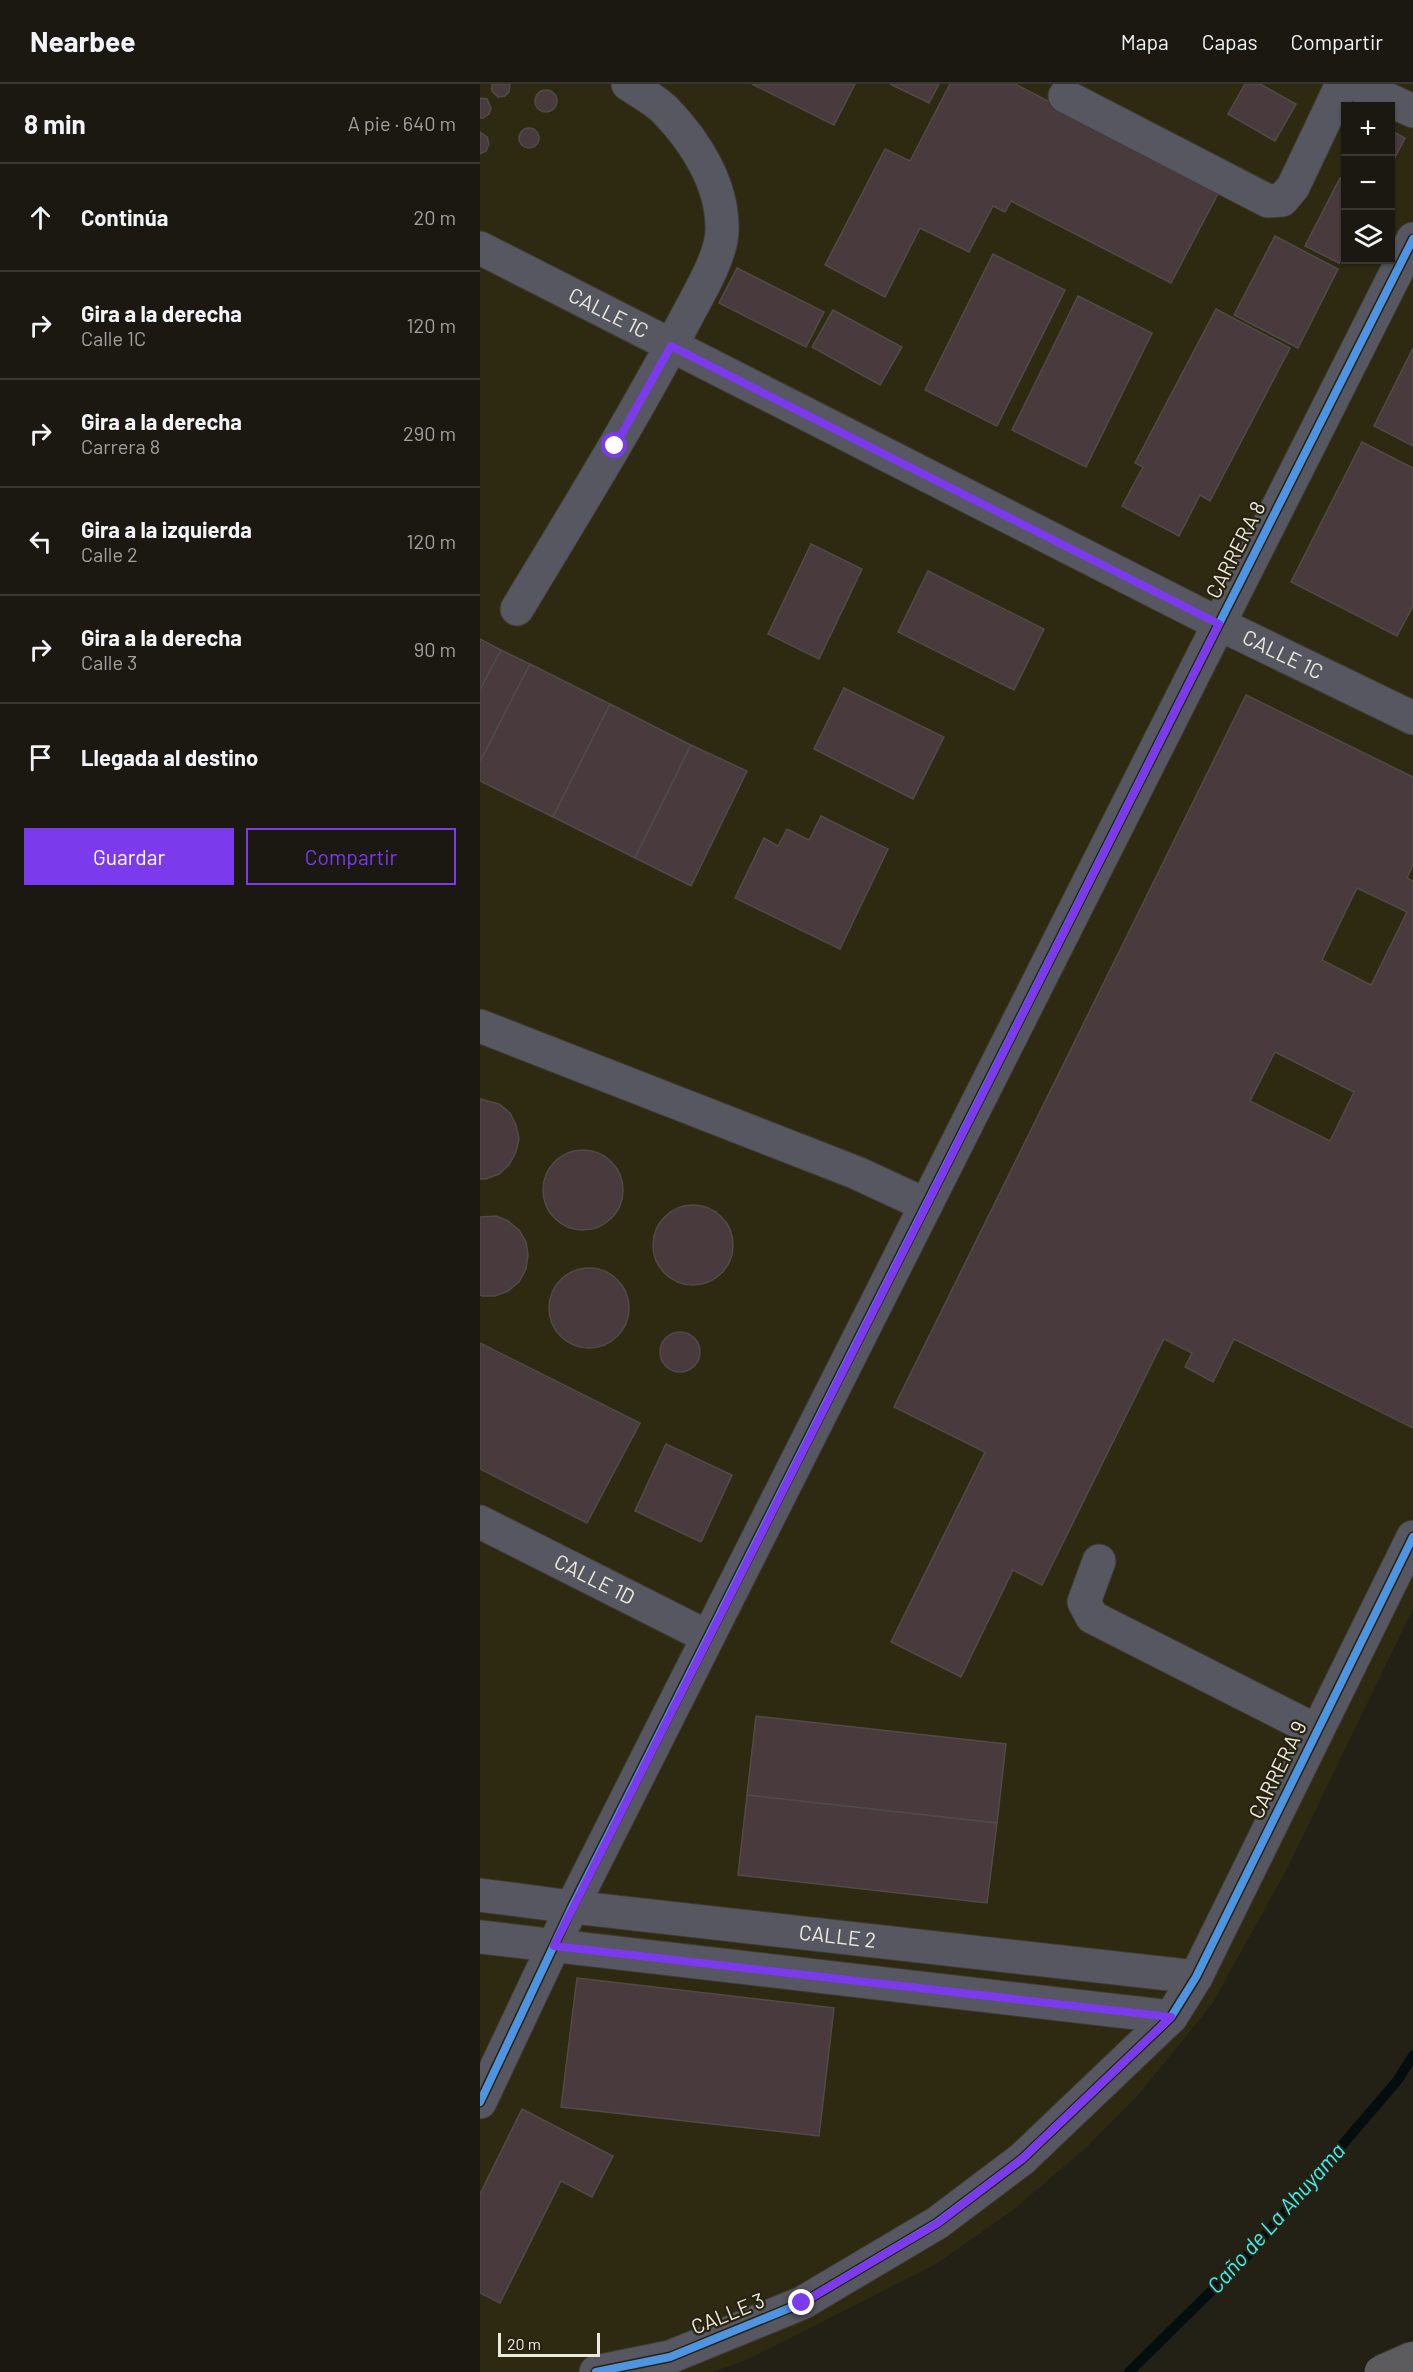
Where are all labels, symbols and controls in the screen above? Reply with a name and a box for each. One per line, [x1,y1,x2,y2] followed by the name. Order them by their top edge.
[30,24,136,58] text: Nearbee
[1121,29,1169,54] text: Mapa
[1202,29,1258,54] text: Capas
[1291,29,1383,54] text: Compartir
[1341,102,1395,264] map controls
[1341,102,1395,156] button: +
[24,108,86,139] text: 8 min
[348,111,456,135] text: A pie · 640 m
[1341,156,1395,210] button: −
[24,201,57,234] icon: ahead
[81,204,168,230] text: Continúa
[413,205,456,229] text: 20 m
[1341,210,1395,264] button: layers
[565,281,653,343] street label: CALLE 1C
[81,300,242,326] text: Gira a la derecha
[24,309,57,342] icon: right
[406,313,456,337] text: 120 m
[81,326,146,350] text: Calle 1C
[81,408,242,434] text: Gira a la derecha
[24,417,57,450] icon: right
[403,421,456,445] text: 290 m
[601,432,627,458] route start
[81,434,160,458] text: Carrera 8
[1200,497,1270,602] street label: CARRERA 8
[81,516,252,542] text: Gira a la izquierda
[24,525,57,558] icon: left
[406,529,456,553] text: 120 m
[81,542,138,566] text: Calle 2
[1239,623,1328,684] street label: CALLE 1C
[81,624,242,650] text: Gira a la derecha
[24,633,57,666] icon: right
[414,637,456,661] text: 90 m
[81,650,137,674] text: Calle 3
[24,741,57,774] icon: arrive
[81,744,258,770] text: Llegada al destino
[24,828,234,885] button: Guardar
[246,828,456,885] button: Compartir
[551,1548,639,1609] street label: CALLE 1D
[1242,1716,1311,1822] street label: CARRERA 9
[798,1919,878,1952] street label: CALLE 2
[1201,2137,1350,2298] water label: Caño de La Ahuyama
[687,2287,768,2339] street label: CALLE 3
[788,2289,814,2315] route end
[498,2330,600,2358] scale bar
[507,2334,541,2353] text: 20 m

